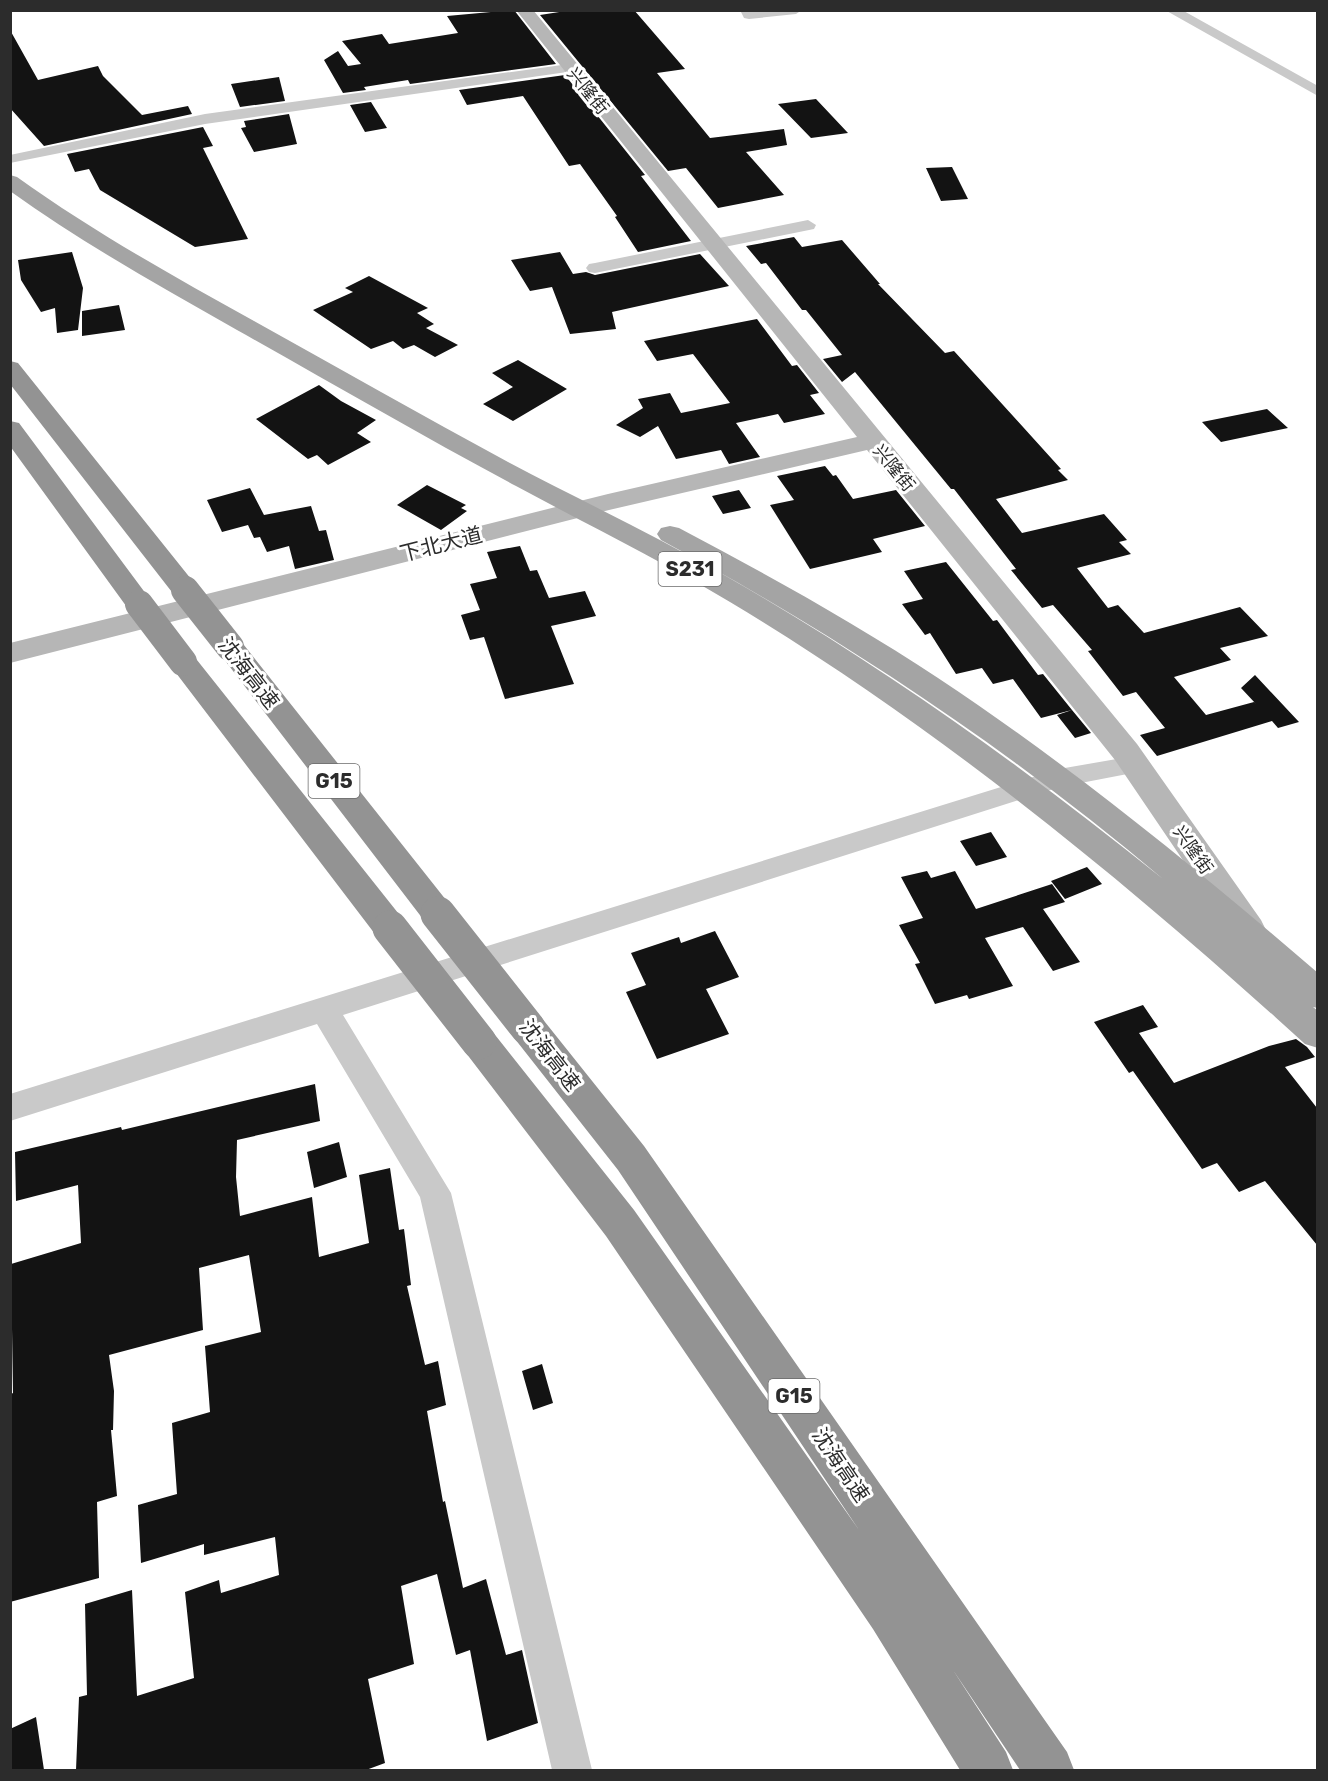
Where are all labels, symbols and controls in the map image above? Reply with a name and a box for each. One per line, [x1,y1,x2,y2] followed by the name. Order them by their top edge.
[562,63,614,119] street label: 兴隆街
[868,440,920,496] street label: 兴隆街
[397,522,485,566] street label: 下北大道
[658,552,722,586] road number: S231
[213,632,285,714] street label: 沈海高速
[308,764,360,798] road number: G15
[1169,822,1217,878] street label: 兴隆街
[514,1014,586,1096] street label: 沈海高速
[768,1379,820,1413] road number: G15
[807,1423,875,1507] street label: 沈海高速

